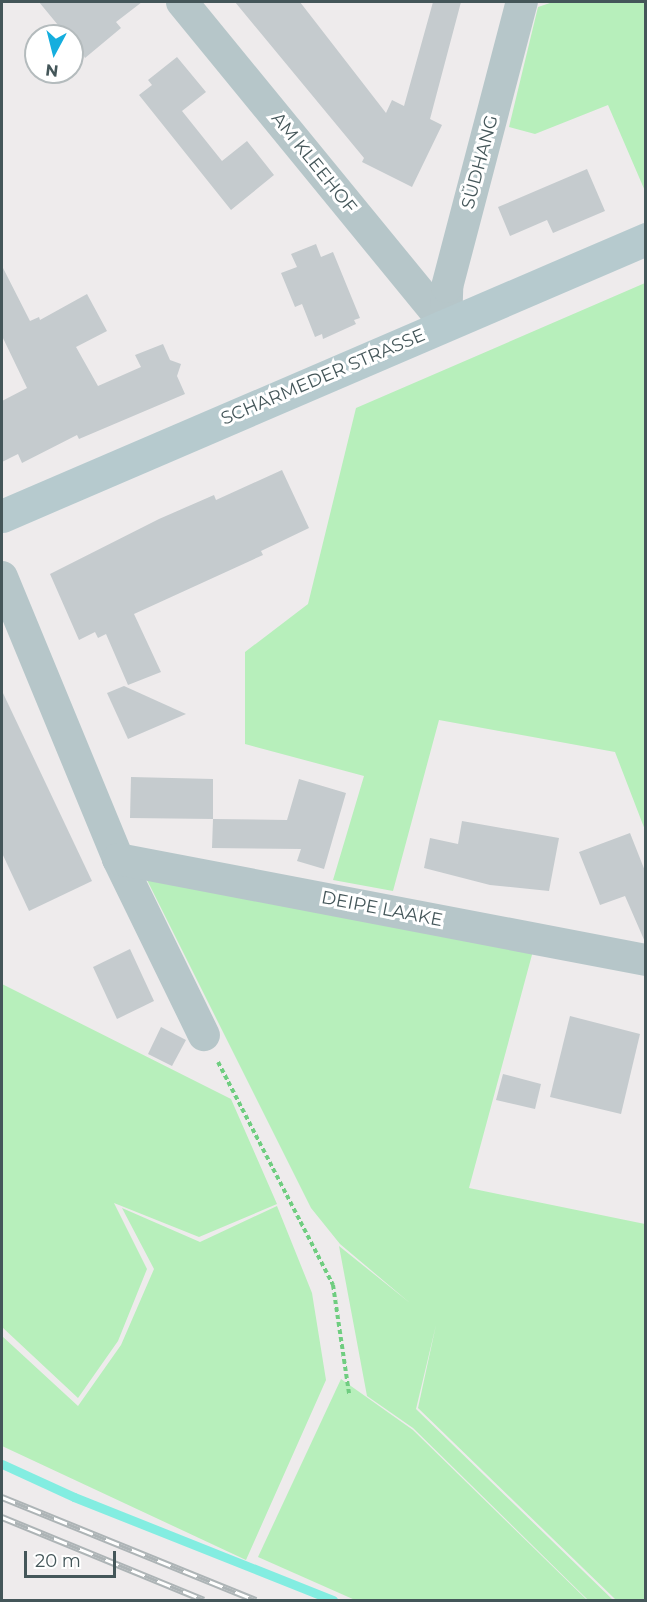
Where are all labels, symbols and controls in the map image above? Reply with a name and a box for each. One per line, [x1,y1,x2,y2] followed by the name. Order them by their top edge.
[24,24,84,84] north arrow
[44,60,60,81] text: N
[267,108,361,218] street label: AM KLEEHOF
[457,113,503,211] street label: SÜDHANG
[218,324,428,430] street label: SCHARMEDER STRASSE
[319,887,445,931] street label: DEIPE LAAKE
[27,1539,118,1577] scale bar
[35,1550,81,1572] text: 20 m

